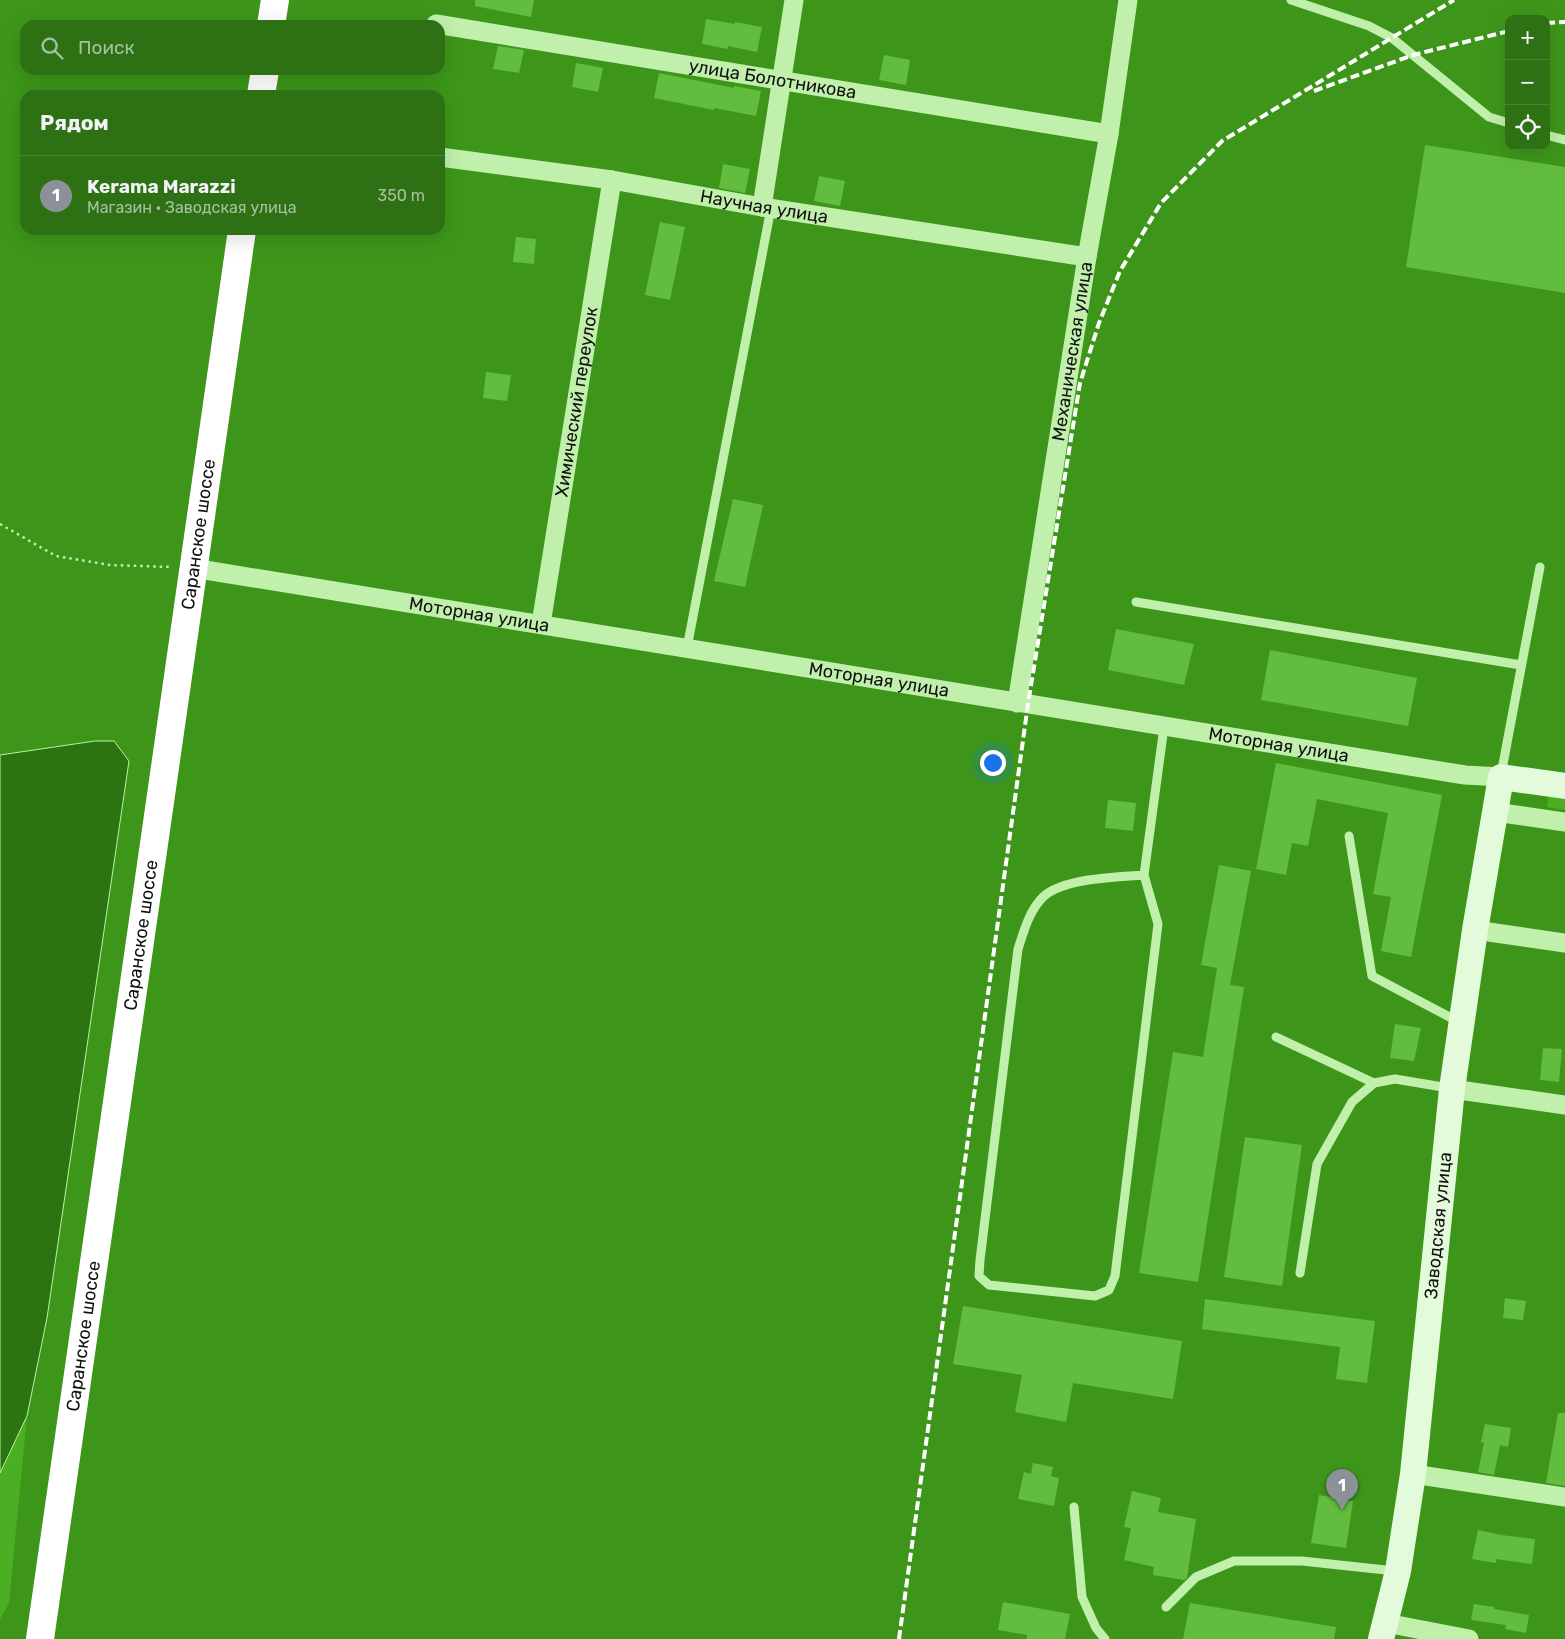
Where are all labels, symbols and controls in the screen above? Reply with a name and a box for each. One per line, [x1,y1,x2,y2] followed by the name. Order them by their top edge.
[1505,15,1550,150] map controls
[1505,15,1550,60] button: +
[20,20,445,75] search box
[38,34,66,62] icon: search
[78,36,135,59] text: Поиск
[687,54,858,104] street label: улица Болотникова
[1505,60,1550,105] button: −
[1505,105,1550,150] button: locate
[40,110,109,135] text: Рядом
[87,175,236,198] text: Kerama Marazzi
[698,185,830,228] street label: Научная улица
[52,186,60,205] text: 1
[378,186,425,205] text: 350 m
[87,198,296,217] text: Магазин · Заводская улица
[1047,260,1097,443] street label: Механическая улица
[550,305,603,499] street label: Химический переулок
[177,457,220,611] street label: Саранское шоссе
[407,592,551,637] street label: Моторная улица
[807,657,951,702] street label: Моторная улица
[1207,722,1351,767] street label: Моторная улица
[980,750,1006,776] your location
[119,858,163,1012] street label: Саранское шоссе
[1420,1151,1457,1300] street label: Заводская улица
[62,1259,105,1413] street label: Саранское шоссе
[1326,1469,1358,1510] pin: 1

